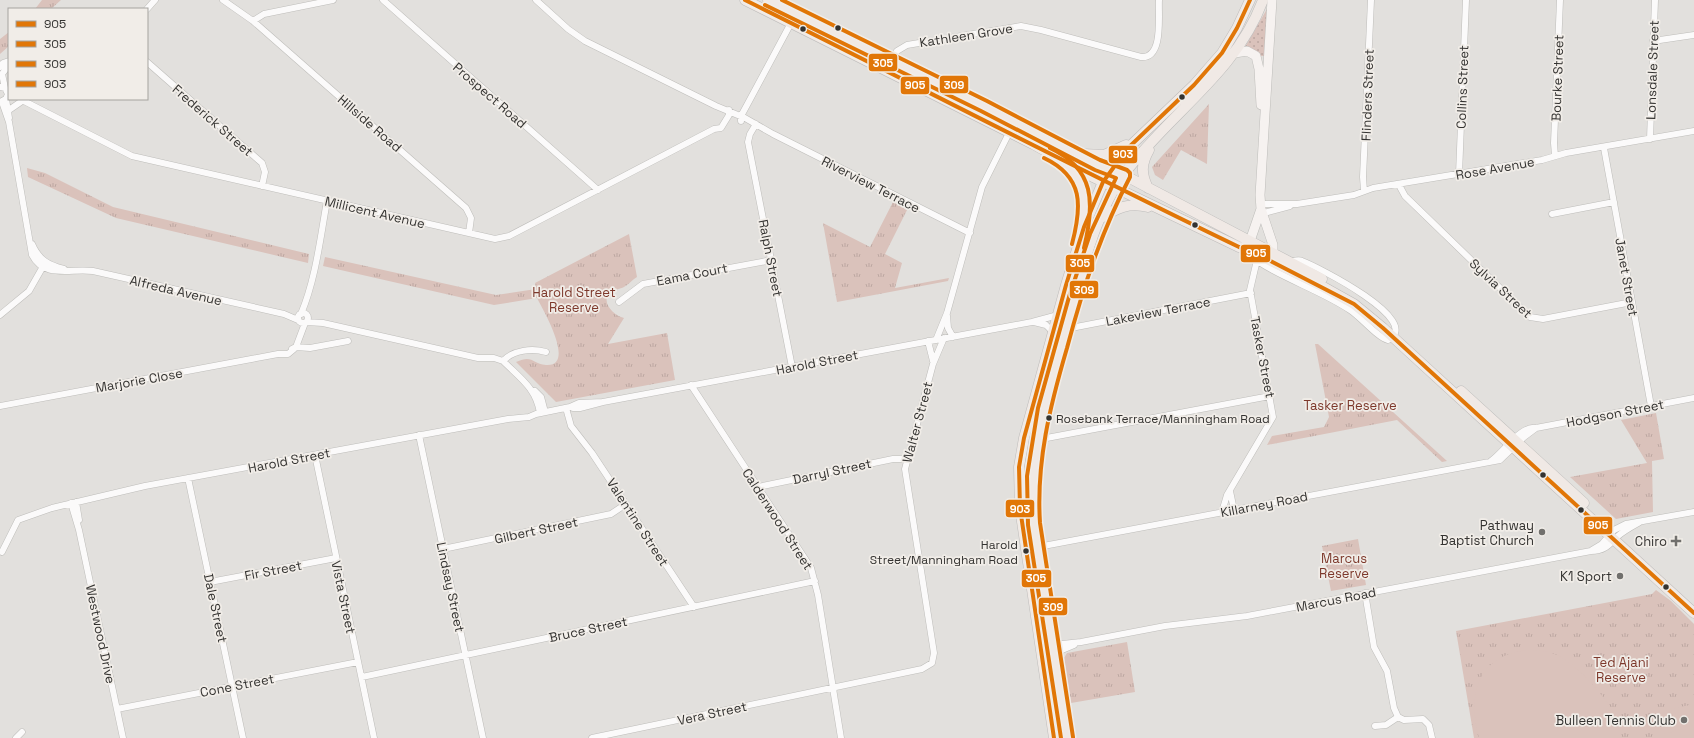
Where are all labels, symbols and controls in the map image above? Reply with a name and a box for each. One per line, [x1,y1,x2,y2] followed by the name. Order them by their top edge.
[8,8,148,100] legend
[44,16,66,32] text: 905
[918,20,1014,51] street label: Kathleen Grove
[1642,20,1663,120] street label: Lonsdale Street
[833,23,843,33] unlabelled marker
[798,24,808,34] unlabelled marker
[1547,34,1568,122] street label: Bourke Street
[44,36,66,52] text: 305
[1453,45,1472,129] street label: Collins Street
[1357,49,1378,141] street label: Flinders Street
[868,53,898,72] line badge: 305
[44,56,66,72] text: 309
[873,56,894,70] text: 305
[449,59,530,132] street label: Prospect Road
[939,75,969,94] line badge: 309
[44,76,66,92] text: 903
[900,76,930,95] line badge: 905
[905,78,926,92] text: 905
[944,78,965,92] text: 309
[169,81,257,160] street label: Frederick Street
[334,91,405,156] street label: Hillside Road
[1177,92,1187,102] unlabelled marker
[1108,145,1138,164] line badge: 903
[1113,147,1134,161] text: 903
[819,152,923,217] street label: Riverview Terrace
[1454,153,1536,184] street label: Rose Avenue
[323,193,427,232] street label: Millicent Avenue
[755,218,786,298] street label: Ralph Street
[1190,220,1200,230] unlabelled marker
[1611,237,1642,318] street label: Janet Street
[1240,244,1271,263] line badge: 905
[1246,246,1267,260] text: 905
[1065,254,1095,273] line badge: 305
[1466,255,1536,322] street label: Sylvia Street
[1070,256,1091,270] text: 305
[655,259,729,290] street label: Eama Court
[128,272,224,309] street label: Alfreda Avenue
[1069,280,1099,299] line badge: 309
[1074,283,1095,297] text: 309
[532,284,616,316] park label: Harold Street Reserve
[1104,293,1212,330] street label: Lakeview Terrace
[1246,315,1279,400] street label: Tasker Street
[775,346,860,379] street label: Harold Street
[94,364,184,397] street label: Marjorie Close
[898,380,936,465] street label: Walter Street
[1565,396,1665,431] street label: Hodgson Street
[1303,397,1397,414] park label: Tasker Reserve
[1056,411,1270,427] place label: Rosebank Terrace/Manningham Road
[1044,413,1054,423] marker: Rosebank Terrace/Manningham Road
[247,444,332,477] street label: Harold Street
[791,455,873,488] street label: Darryl Street
[738,465,817,573] street label: Calderwood Street
[1538,470,1548,480] unlabelled marker
[603,475,672,570] street label: Valentine Street
[1219,488,1309,521] street label: Killarney Road
[1005,499,1035,518] line badge: 903
[1010,502,1031,516] text: 903
[1576,505,1586,515] unlabelled marker
[493,513,579,548] street label: Gilbert Street
[1583,516,1613,535] line badge: 905
[1440,517,1534,549] place label: Pathway Baptist Church
[1588,518,1609,532] text: 905
[1537,527,1547,537] marker: Pathway Baptist Church
[1635,533,1667,550] place label: Chiro
[1670,535,1682,547] marker: Chiro
[870,537,1018,568] place label: Harold Street/Manningham Road
[433,540,468,634] street label: Lindsay Street
[1021,546,1031,556] marker: Harold Street/Manningham Road
[1319,550,1369,582] park label: Marcus Reserve
[243,557,303,584] street label: Fir Street
[327,559,360,635] street label: Vista Street
[1560,568,1612,585] place label: K1 Sport
[1021,569,1052,588] line badge: 305
[1026,571,1047,585] text: 305
[1615,571,1625,581] marker: K1 Sport
[200,572,231,644] street label: Dale Street
[1661,582,1671,592] unlabelled marker
[82,583,119,685] street label: Westwood Drive
[1295,583,1378,616] street label: Marcus Road
[1038,597,1068,616] line badge: 309
[1043,600,1064,614] text: 309
[547,613,629,646] street label: Bruce Street
[1593,654,1649,686] park label: Ted Ajani Reserve
[199,670,276,701] street label: Cone Street
[676,698,748,729] street label: Vera Street
[1556,712,1676,729] place label: Bulleen Tennis Club
[1679,715,1689,725] marker: Bulleen Tennis Club

